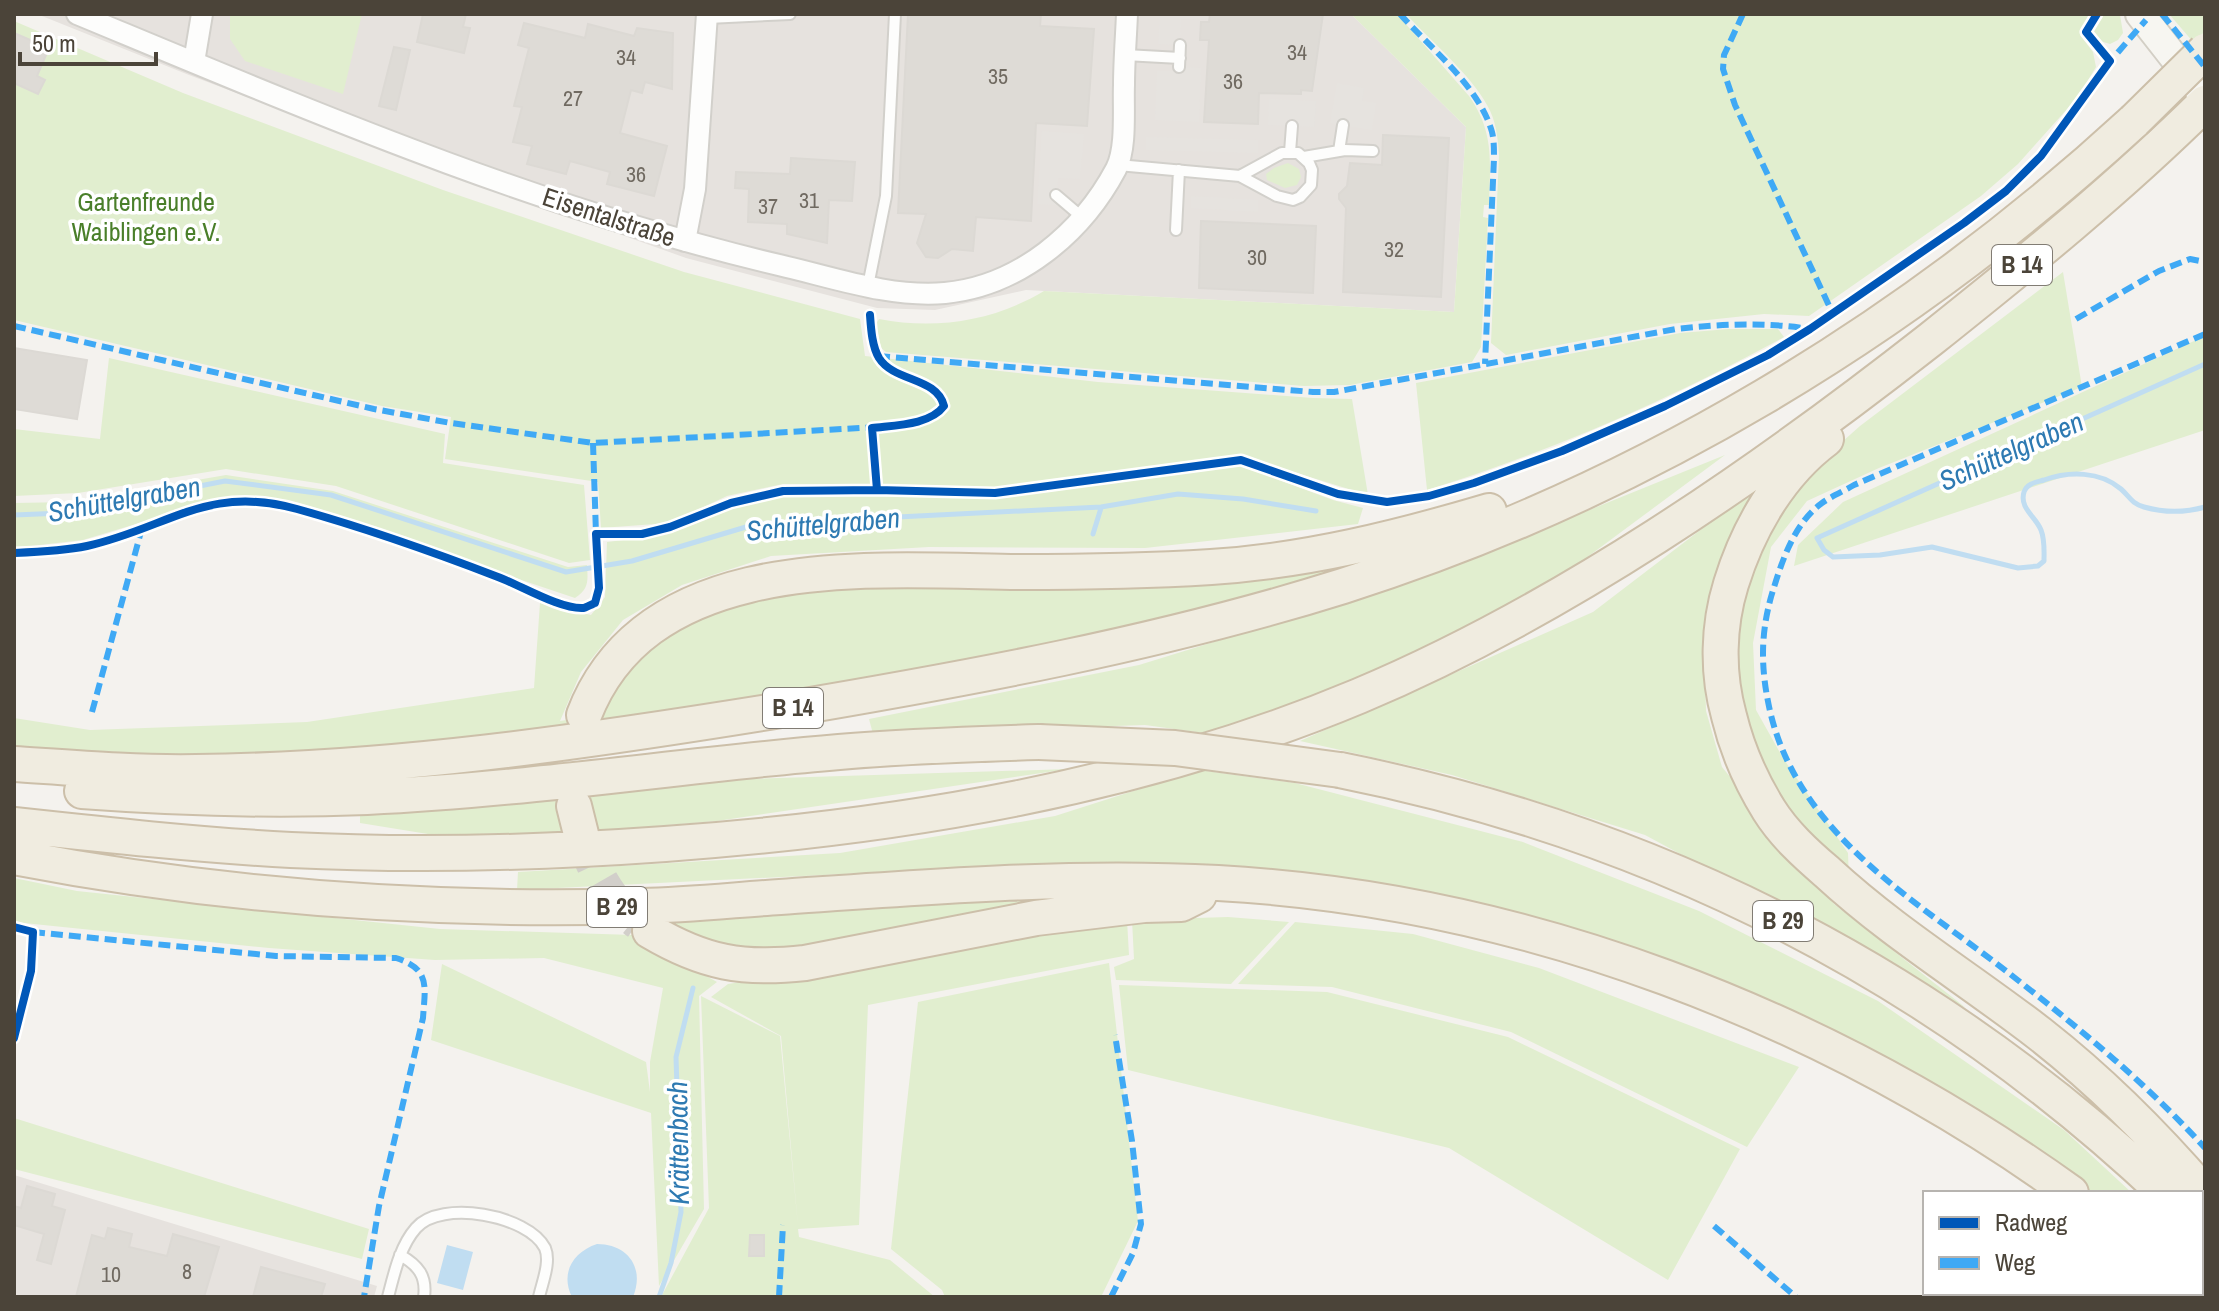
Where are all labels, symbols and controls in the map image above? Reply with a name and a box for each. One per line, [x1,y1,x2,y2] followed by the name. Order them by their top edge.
[20,16,156,66] scale bar
[32,27,76,59] text: 50 m
[1287,37,1307,67] house number: 34
[616,42,636,72] house number: 34
[988,61,1008,91] house number: 35
[1223,66,1243,96] house number: 36
[563,83,583,113] house number: 27
[626,159,646,189] house number: 36
[538,179,680,254] street label: Eisentalstraße
[72,184,220,249] park label: Gartenfreunde Waiblingen e.V.
[799,185,819,215] house number: 31
[758,191,778,221] house number: 37
[1384,234,1404,264] house number: 32
[1247,242,1267,272] house number: 30
[1992,245,2052,285] road number: B 14
[1933,402,2089,500] water label: Schüttelgraben
[45,467,203,531] water label: Schüttelgraben
[744,498,902,550] water label: Schüttelgraben
[763,688,823,728] road number: B 14
[587,887,647,927] road number: B 29
[1753,901,1813,941] road number: B 29
[658,1081,698,1205] water label: Krättenbach
[1923,1191,2203,1295] legend
[1995,1206,2067,1238] text: Radweg
[1995,1246,2035,1278] text: Weg
[182,1256,192,1286] house number: 8
[101,1259,121,1289] house number: 10

